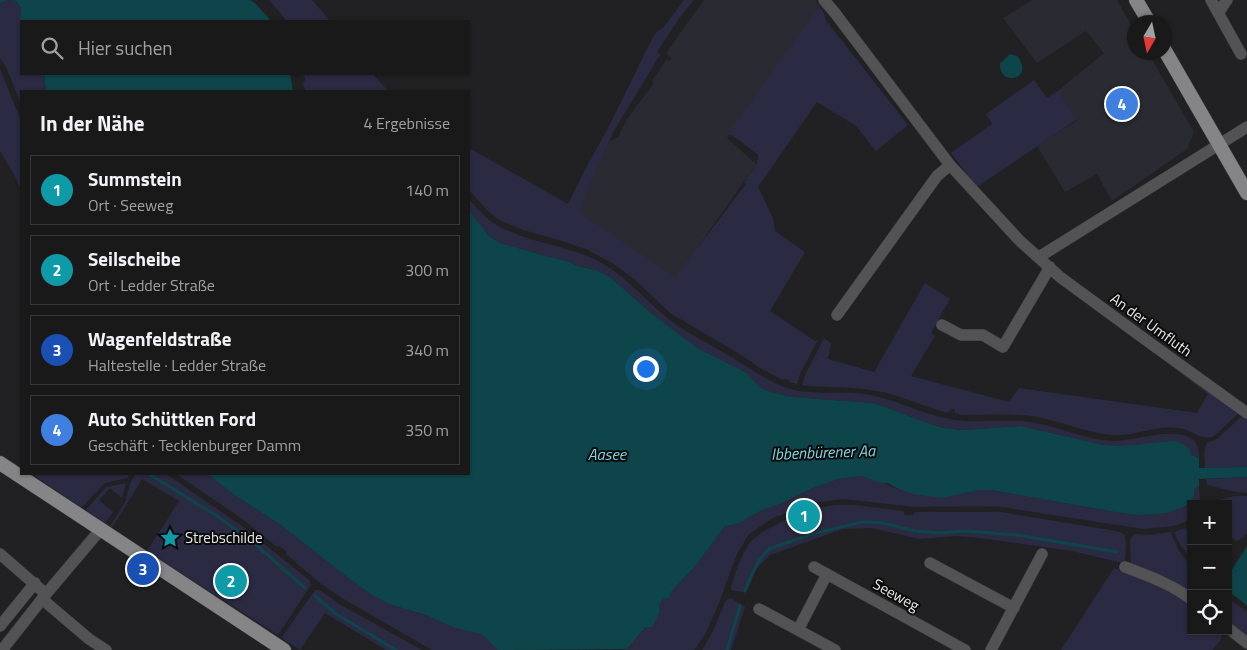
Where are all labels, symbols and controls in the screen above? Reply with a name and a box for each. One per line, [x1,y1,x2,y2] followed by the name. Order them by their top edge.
[1127,15,1172,60] north arrow
[20,20,470,75] search box
[78,33,173,62] text: Hier suchen
[38,34,66,62] icon: search
[1106,85,1138,123] pin: 4
[40,107,145,139] text: In der Nähe
[363,111,450,135] text: 4 Ergebnisse
[88,164,182,193] text: Summstein
[53,178,61,202] text: 1
[405,178,449,202] text: 140 m
[88,193,173,217] text: Ort · Seeweg
[88,244,181,273] text: Seilscheibe
[53,258,61,282] text: 2
[405,258,449,282] text: 300 m
[88,273,215,297] text: Ort · Ledder Straße
[1106,287,1197,362] street label: An der Umfluth
[88,324,231,353] text: Wagenfeldstraße
[53,338,61,362] text: 3
[405,338,449,362] text: 340 m
[88,353,266,377] text: Haltestelle · Ledder Straße
[633,356,659,382] your location
[88,404,256,433] text: Auto Schüttken Ford
[53,418,61,442] text: 4
[405,418,449,442] text: 350 m
[88,433,301,457] text: Geschäft · Tecklenburger Damm
[771,438,876,466] water label: Ibbenbürener Aa
[588,442,628,466] water label: Aasee
[788,497,820,535] pin: 1
[1187,500,1232,635] map controls
[1187,500,1232,545] button: +
[185,526,263,549] place label: Strebschilde
[159,527,181,549] place icon: Strebschilde
[1187,545,1232,590] button: −
[127,550,159,588] pin: 3
[215,562,247,600] pin: 2
[869,572,924,617] street label: Seeweg
[1187,590,1232,635] button: locate

